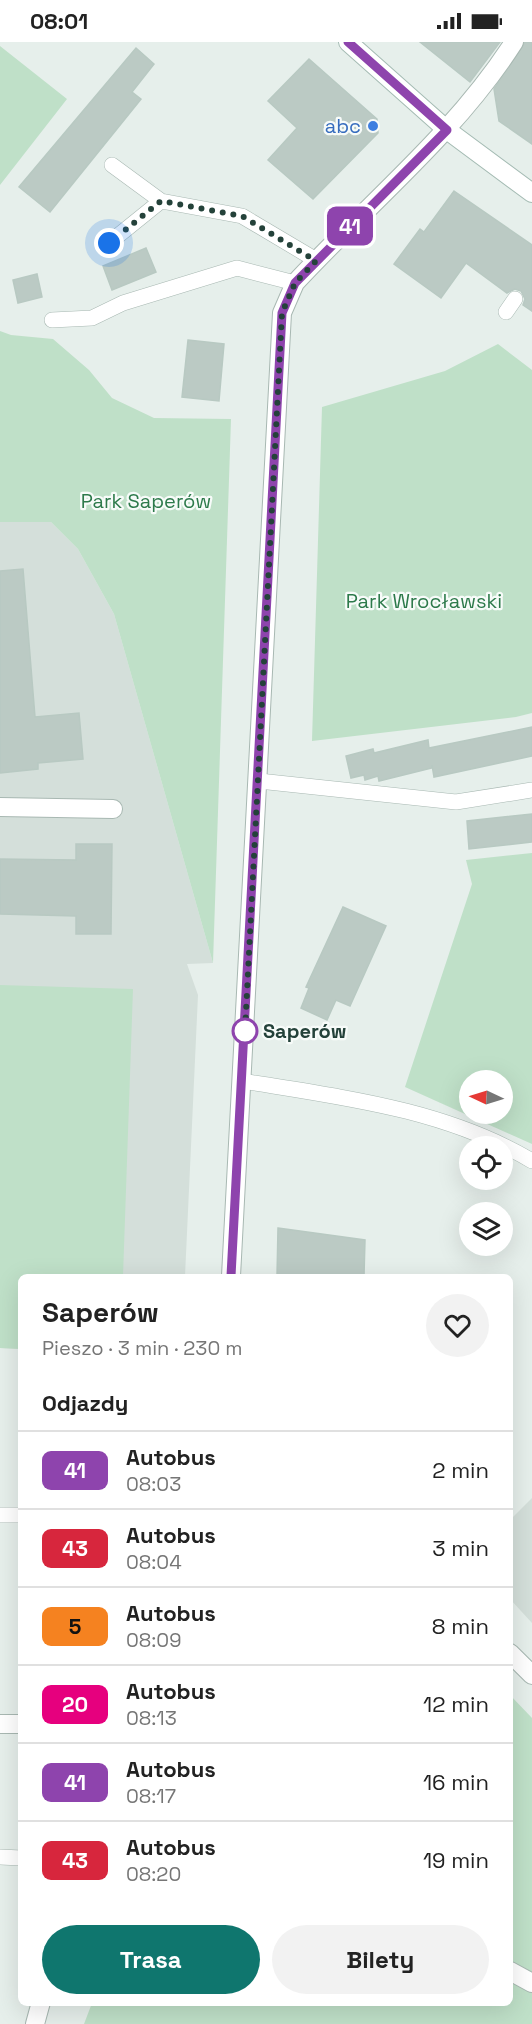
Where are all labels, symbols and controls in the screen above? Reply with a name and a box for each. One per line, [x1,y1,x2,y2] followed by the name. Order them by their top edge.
[30,7,88,35] text: 08:01
[325,113,361,139] place label: abc
[366,119,380,133] marker: abc
[323,206,377,246] line badge: 41
[339,213,361,240] text: 41
[94,228,124,258] your location
[81,488,211,514] park label: Park Saperów
[346,588,502,614] park label: Park Wrocławski
[232,1018,258,1044] marker: Saperów
[263,1018,346,1044] place label: Saperów
[459,1070,513,1124] north arrow
[459,1070,513,1256] map controls
[459,1136,513,1190] button: locate
[459,1202,513,1256] button: layers
[42,1294,159,1330] text: Saperów
[426,1294,489,1357] button: heart
[42,1335,243,1361] text: Pieszo · 3 min · 230 m
[42,1389,128,1417] text: Odjazdy
[126,1443,216,1471] text: Autobus
[432,1456,489,1484] text: 2 min
[64,1457,86,1484] text: 41
[126,1471,181,1497] text: 08:03
[126,1521,216,1549] text: Autobus
[432,1534,489,1562] text: 3 min
[62,1535,88,1562] text: 43
[126,1549,182,1575] text: 08:04
[126,1599,216,1627] text: Autobus
[432,1612,489,1640] text: 8 min
[69,1613,81,1640] text: 5
[126,1627,181,1653] text: 08:09
[126,1677,216,1705] text: Autobus
[423,1690,489,1718] text: 12 min
[62,1691,88,1718] text: 20
[126,1705,177,1731] text: 08:13
[126,1755,216,1783] text: Autobus
[423,1768,489,1796] text: 16 min
[64,1769,86,1796] text: 41
[126,1783,176,1809] text: 08:17
[126,1833,216,1861] text: Autobus
[423,1846,489,1874] text: 19 min
[62,1847,88,1874] text: 43
[126,1861,181,1887] text: 08:20
[42,1925,260,1994] button: Trasa
[272,1925,489,1994] button: Bilety

